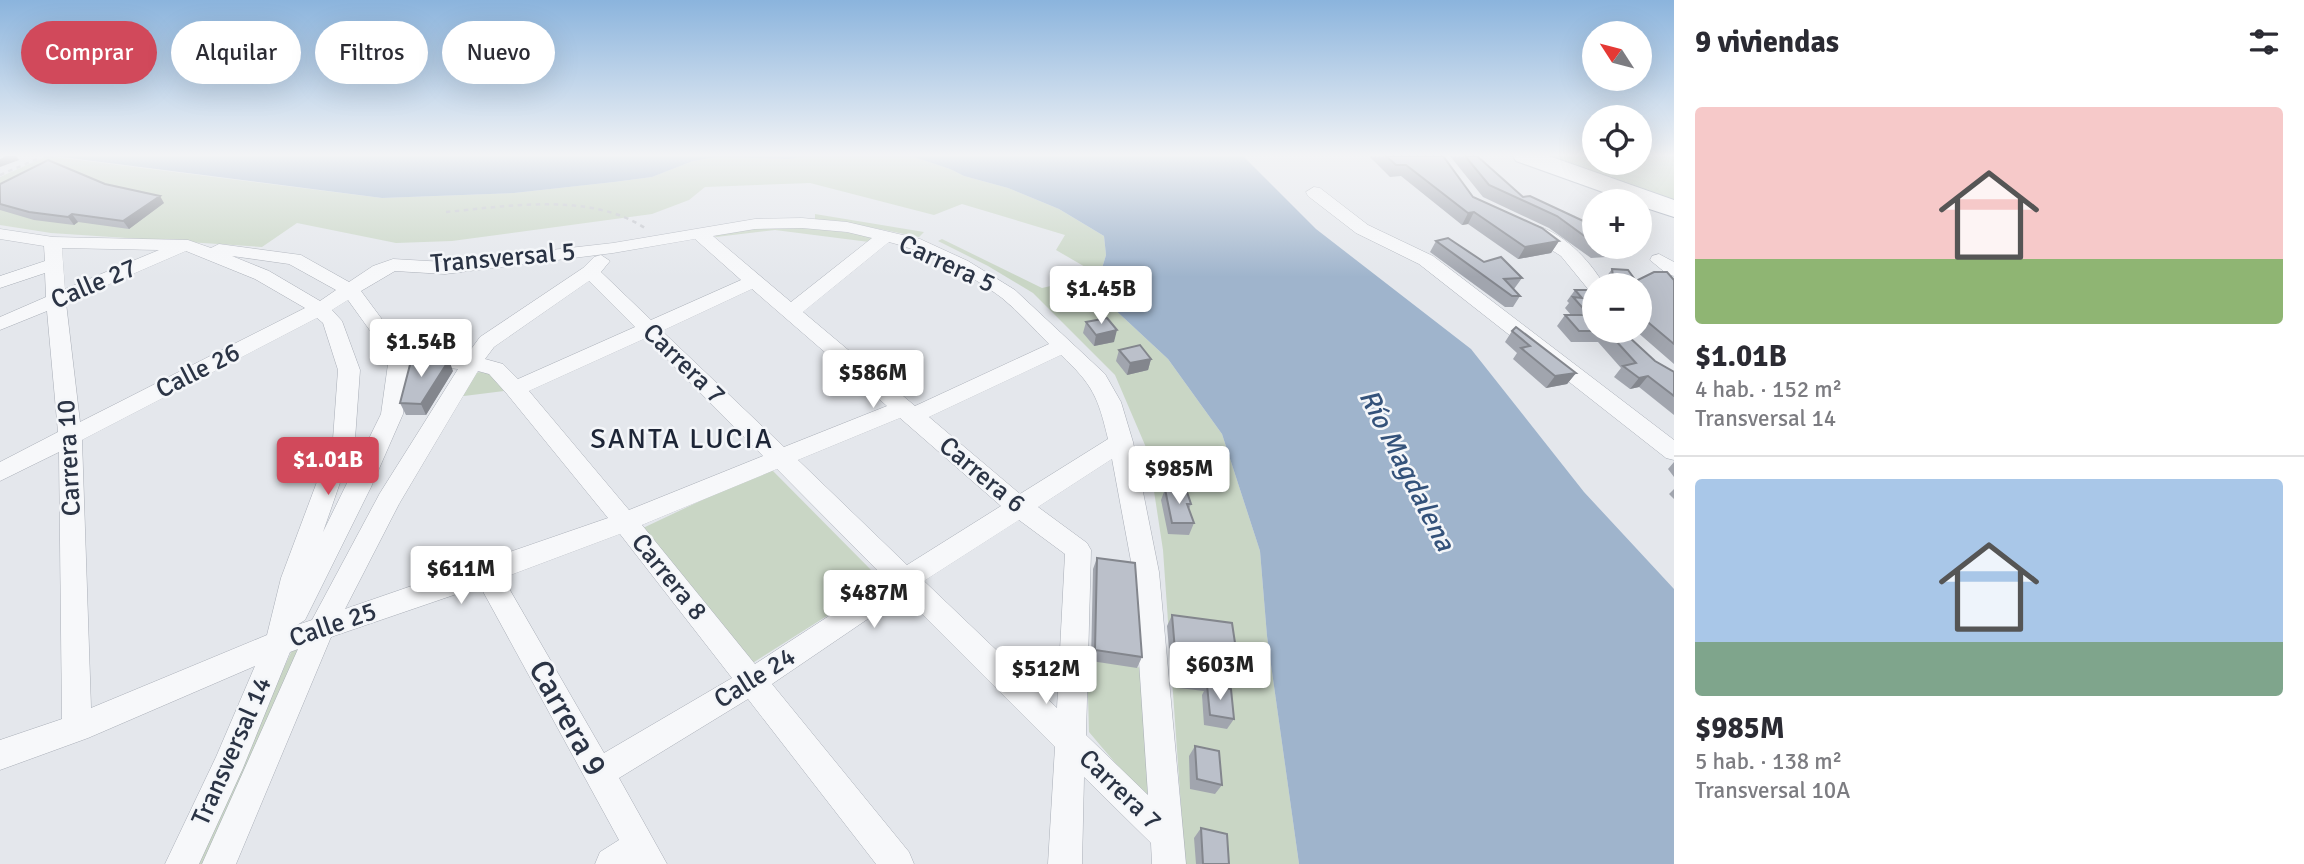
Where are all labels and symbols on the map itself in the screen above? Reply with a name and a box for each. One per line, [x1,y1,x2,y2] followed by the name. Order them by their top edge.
[1582,21,1652,91] north arrow
[894,228,1000,300] street label: Carrera 5
[429,236,577,280] street label: Transversal 5
[46,252,142,316] street label: Calle 27
[1044,266,1158,326] pin: $1.45B
[636,317,732,411] street label: Carrera 7
[364,320,478,379] pin: $1.54B
[151,336,245,406] street label: Calle 26
[824,350,922,410] pin: $586M
[1352,383,1463,557] water label: Río Magdalena
[50,399,88,517] street label: Carrera 10
[590,422,774,456] district label: SANTA LUCIA
[932,430,1032,520] street label: Carrera 6
[271,438,385,497] pin: $1.01B
[1130,447,1228,506] pin: $985M
[624,527,714,627] street label: Carrera 8
[412,546,510,606] pin: $611M
[825,570,923,630] pin: $487M
[285,595,381,655] street label: Calle 25
[708,641,802,715] street label: Calle 24
[1171,642,1269,702] pin: $603M
[997,646,1095,706] pin: $512M
[520,653,616,783] street label: Carrera 9
[185,672,279,830] street label: Transversal 14
[1072,743,1168,837] street label: Carrera 7

